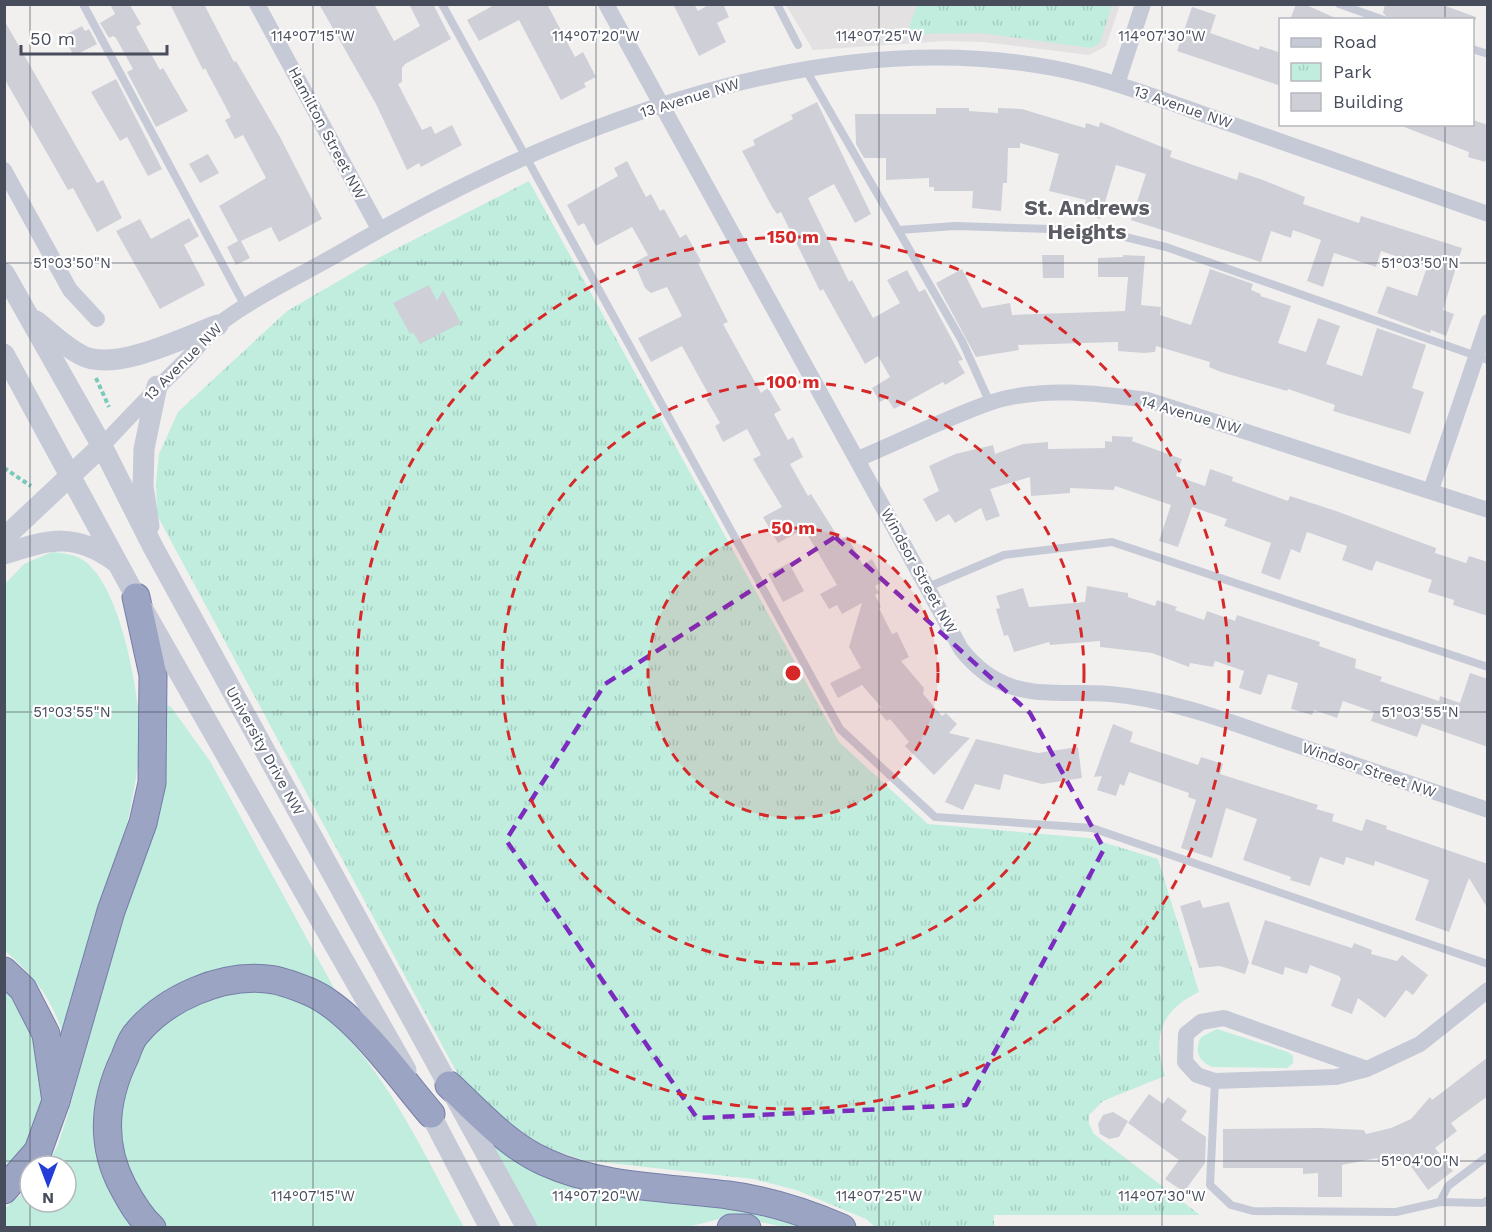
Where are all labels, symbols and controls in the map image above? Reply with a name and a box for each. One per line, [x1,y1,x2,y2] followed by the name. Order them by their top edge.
[21,18,166,56] scale bar
[1279,18,1474,126] legend
[271,27,355,45] text: 114°07'15"W
[552,27,640,45] text: 114°07'20"W
[836,27,922,45] text: 114°07'25"W
[1118,27,1206,45] text: 114°07'30"W
[30,28,75,49] text: 50 m
[1333,31,1377,52] text: Road
[1333,61,1372,82] text: Park
[284,64,370,202] street label: Hamilton Street NW
[638,74,742,122] street label: 13 Avenue NW
[1132,82,1234,132] street label: 13 Avenue NW
[1333,91,1403,112] text: Building
[1024,195,1150,244] district label: St. Andrews Heights
[767,226,819,247] text: 150 m
[33,254,111,272] text: 51°03'50"N
[1381,254,1459,272] text: 51°03'50"N
[140,319,226,405] street label: 13 Avenue NW
[766,371,820,392] text: 100 m
[1139,392,1243,438] street label: 14 Avenue NW
[877,505,961,637] street label: Windsor Street NW
[771,517,815,538] text: 50 m
[783,663,803,683] centre of rings
[222,683,308,819] street label: University Drive NW
[33,703,111,721] text: 51°03'55"N
[1381,703,1459,721] text: 51°03'55"N
[1300,739,1438,801] street label: Windsor Street NW
[1381,1152,1459,1170] text: 51°04'00"N
[18,1154,78,1214] north arrow
[271,1187,355,1205] text: 114°07'15"W
[552,1187,640,1205] text: 114°07'20"W
[836,1187,922,1205] text: 114°07'25"W
[1118,1187,1206,1205] text: 114°07'30"W
[42,1189,54,1208] text: N

